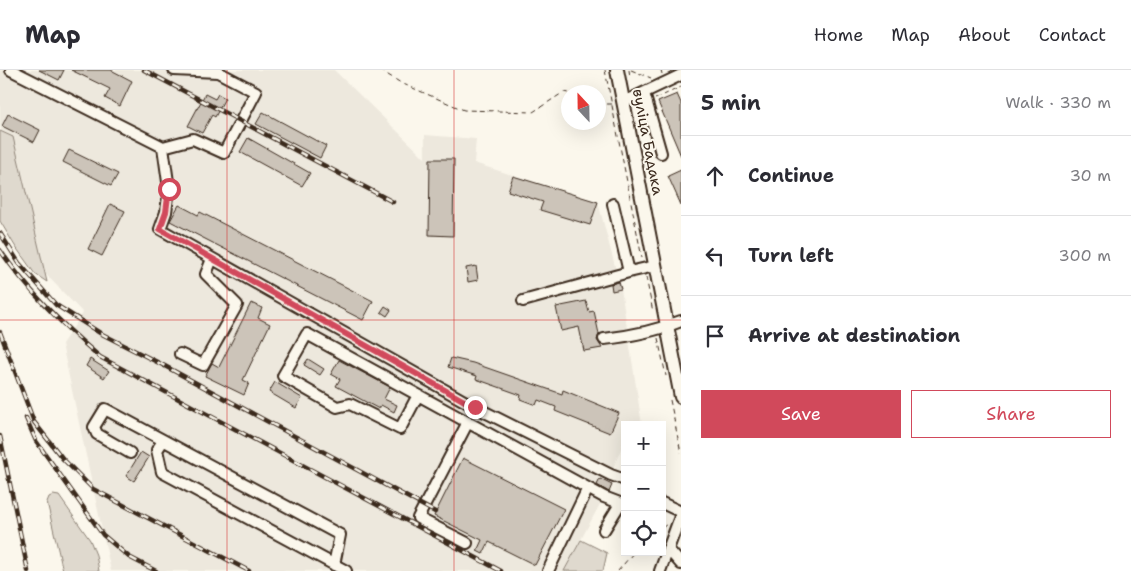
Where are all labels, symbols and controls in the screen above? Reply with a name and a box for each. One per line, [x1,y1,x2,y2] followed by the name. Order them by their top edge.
[25,19,81,51] text: Map
[814,23,863,47] text: Home
[891,23,930,47] text: Map
[958,23,1011,47] text: About
[1039,23,1106,47] text: Contact
[561,85,606,130] north arrow
[628,87,668,197] street label: вуліца Бадака
[701,89,761,117] text: 5 min
[1005,92,1111,113] text: Walk · 330 m
[701,162,729,190] icon: ahead
[748,163,834,188] text: Continue
[1070,165,1111,186] text: 30 m
[158,178,181,201] route start
[701,242,729,270] icon: left
[748,243,834,268] text: Turn left
[1059,245,1111,266] text: 300 m
[701,322,729,350] icon: arrive
[748,323,960,348] text: Arrive at destination
[701,390,901,438] button: Save
[911,390,1111,438] button: Share
[464,396,487,419] route end
[621,421,666,556] map controls
[621,421,666,466] button: +
[621,466,666,511] button: −
[621,511,666,556] button: locate

